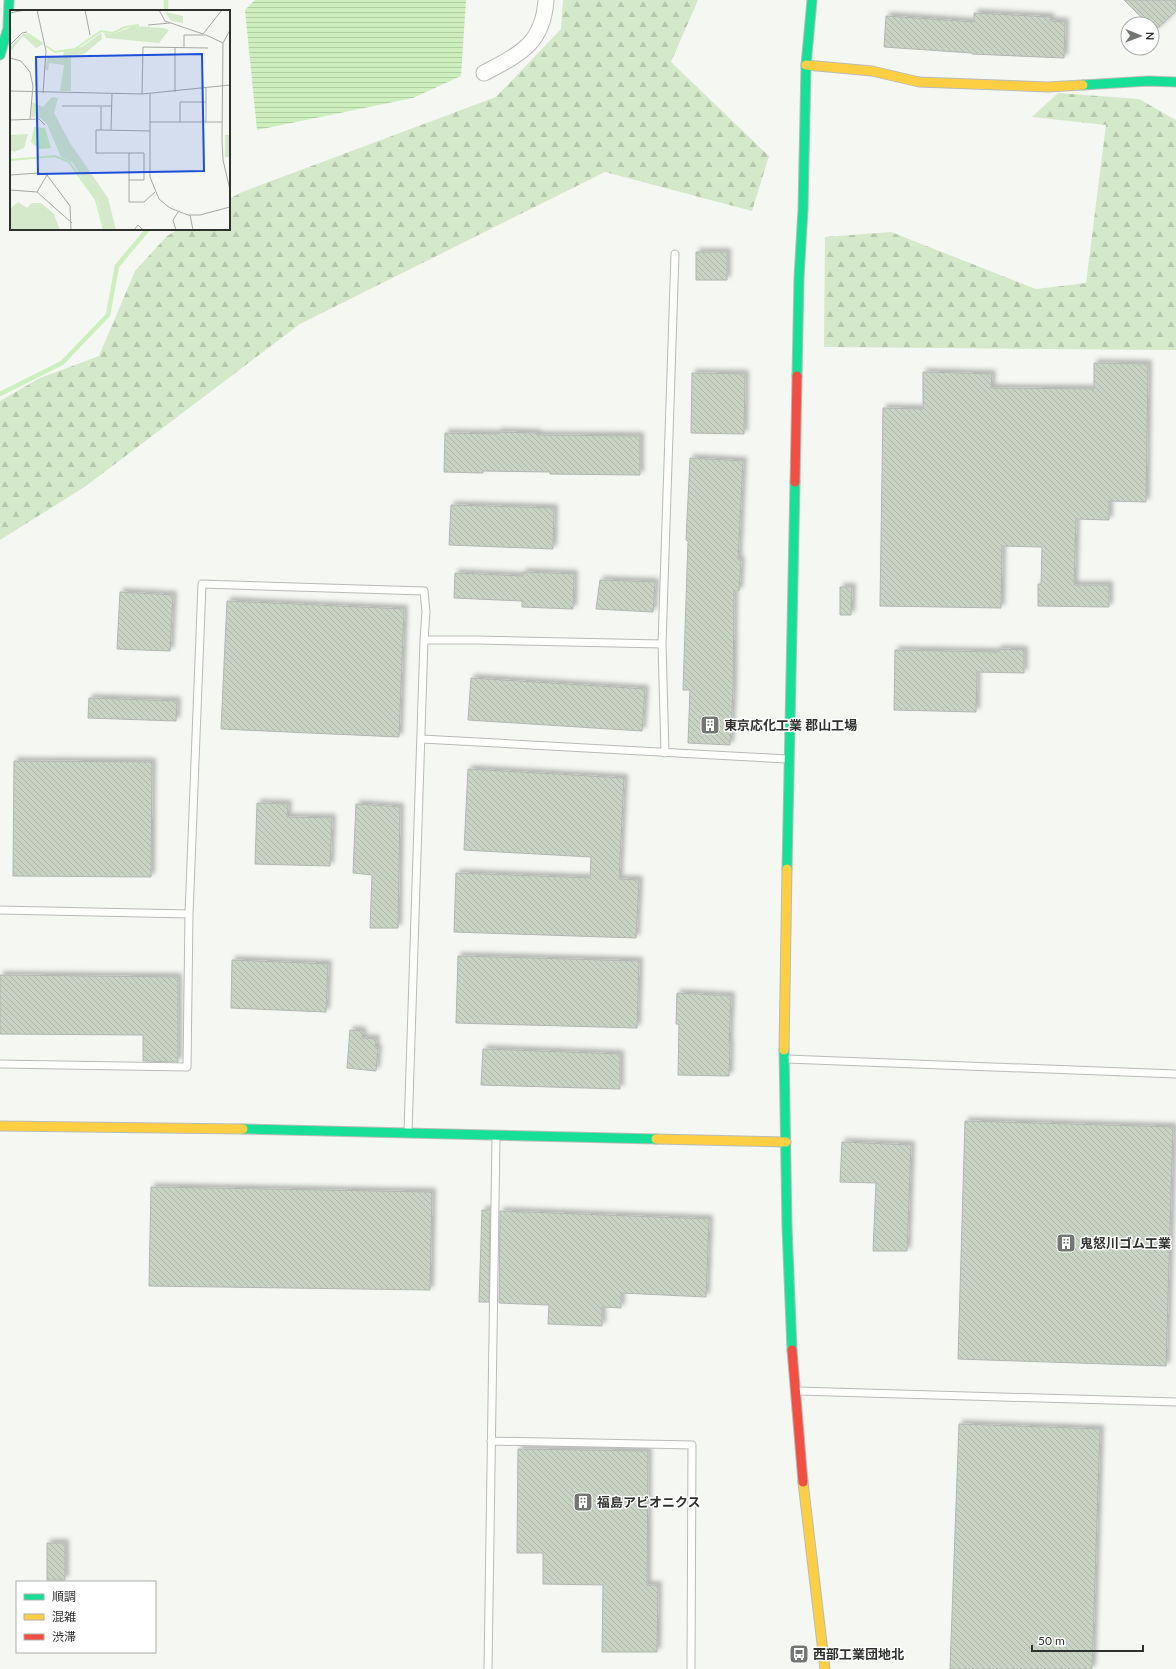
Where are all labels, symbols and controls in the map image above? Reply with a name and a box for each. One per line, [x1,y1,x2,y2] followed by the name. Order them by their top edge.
[10,10,230,230] inset map
[1120,16,1160,56] north arrow
[1144,32,1157,41] text: N
[699,714,721,736] building icon: 東京応化工業 郡山工場
[724,717,857,733] place label: 東京応化工業 郡山工場
[1055,1232,1077,1254] building icon: 鬼怒川ゴム工業
[1080,1235,1171,1251] place label: 鬼怒川ゴム工業
[572,1491,594,1513] building icon: 福島アビオニクス
[597,1494,701,1510] place label: 福島アビオニクス
[16,1581,156,1653] legend
[52,1589,76,1604] text: 順調
[52,1609,76,1624] text: 混雑
[1032,1627,1143,1653] scale bar
[52,1629,76,1644] text: 渋滞
[1038,1633,1065,1648] text: 50 m
[788,1643,810,1665] bus stop icon: 西部工業団地北
[813,1646,904,1662] place label: 西部工業団地北

